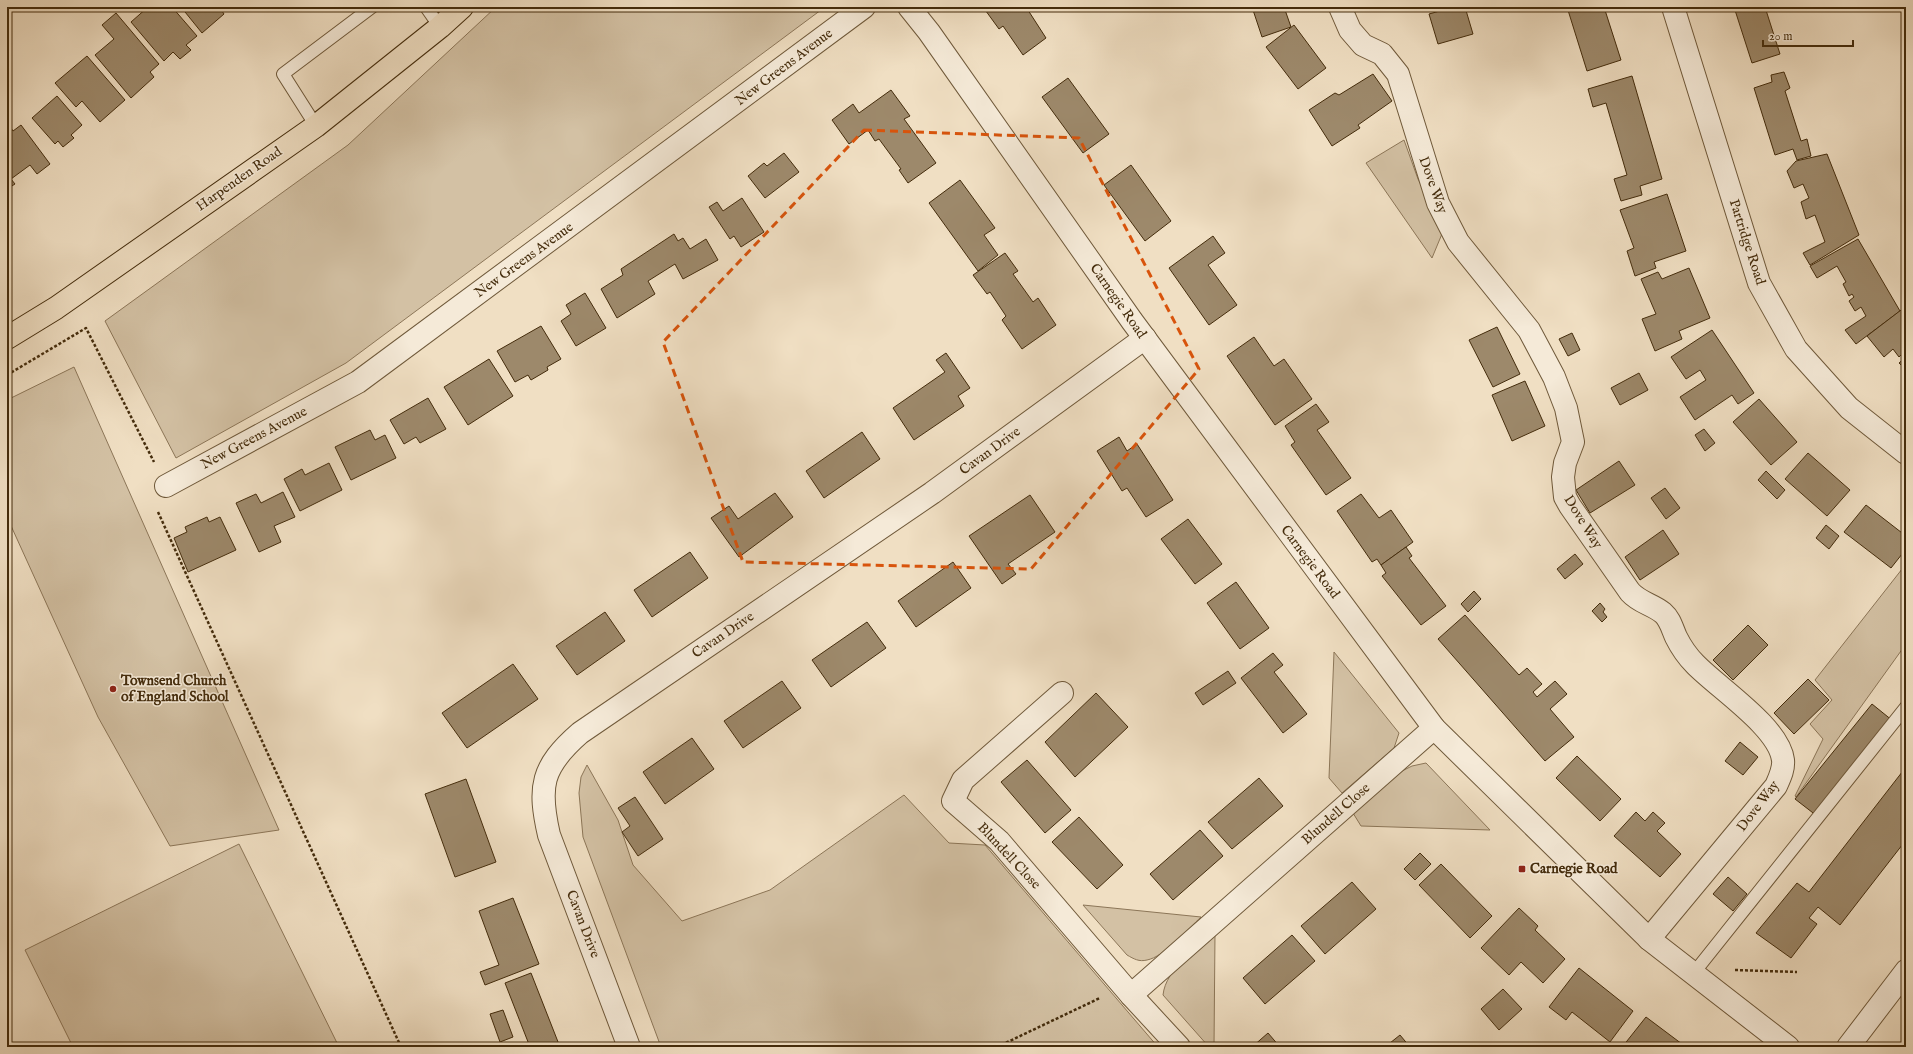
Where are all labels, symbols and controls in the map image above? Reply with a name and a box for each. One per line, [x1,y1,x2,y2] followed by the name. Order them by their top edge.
[1763,22,1853,48] scale bar
[732,24,837,110] street label: New Greens Avenue
[1769,29,1792,44] text: 20 m
[193,142,286,215] street label: Harpenden Road
[1414,154,1452,216] street label: Dove Way
[1725,197,1769,288] street label: Partridge Road
[471,218,577,302] street label: New Greens Avenue
[1086,260,1151,342] street label: Carnegie Road
[198,402,311,474] street label: New Greens Avenue
[956,422,1025,479] street label: Cavan Drive
[1560,492,1606,552] street label: Dove Way
[1276,522,1344,603] street label: Carnegie Road
[688,607,758,662] street label: Cavan Drive
[120,672,230,706] place label: Townsend Church of England School
[108,684,118,694] marker: Townsend Church of England School
[1733,777,1783,835] street label: Dove Way
[1298,779,1374,849] street label: Blundell Close
[973,819,1045,894] street label: Blundell Close
[1530,860,1618,878] place label: Carnegie Road
[1517,864,1527,874] marker: Carnegie Road
[562,888,604,961] street label: Cavan Drive

